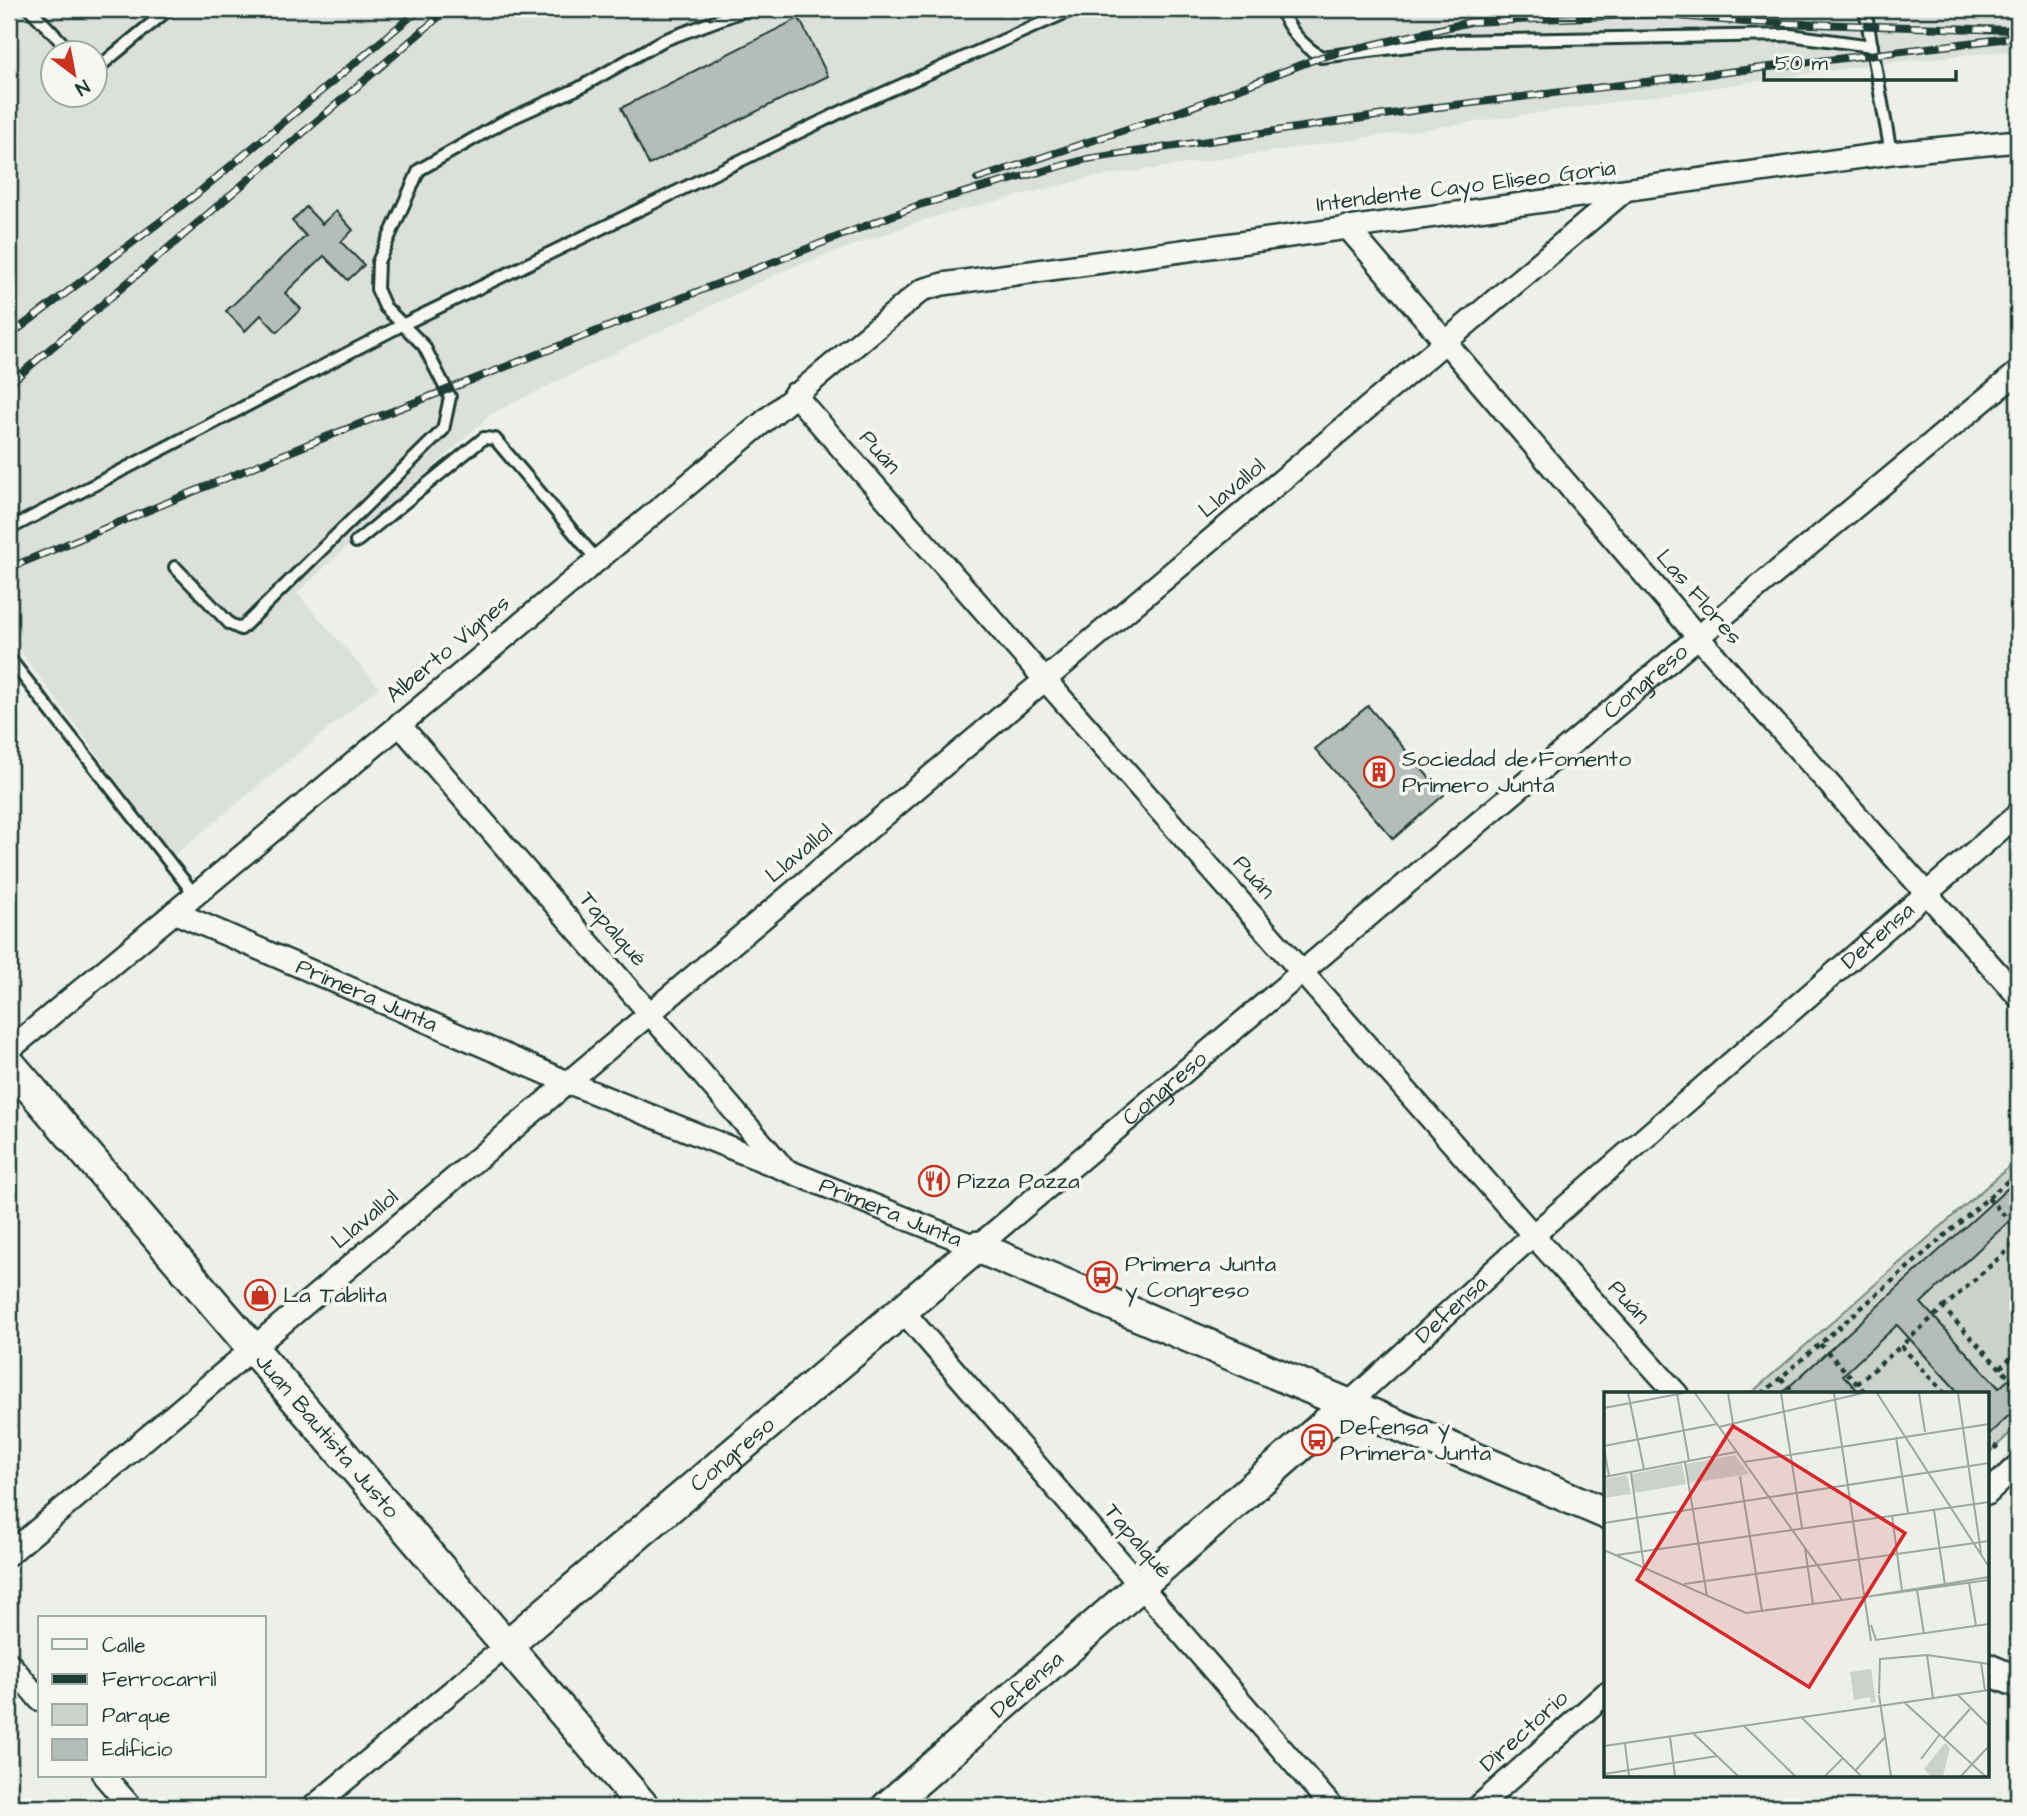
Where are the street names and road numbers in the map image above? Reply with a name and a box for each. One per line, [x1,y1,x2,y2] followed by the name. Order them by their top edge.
[1315,152,1618,221] street label: Intendente Cayo Eliseo Goria
[852,423,908,481] street label: Puán
[1192,450,1272,526] street label: Llavallol
[1648,542,1750,652] street label: Las Flores
[379,588,518,711] street label: Alberto Vignes
[1596,636,1695,727] street label: Congreso
[759,815,839,891] street label: Llavallol
[1226,848,1282,906] street label: Puán
[571,885,655,973] street label: Tapalqué
[1834,895,1922,977] street label: Defensa
[291,951,443,1040] street label: Primera Junta
[1115,1043,1214,1133] street label: Congreso
[814,1169,967,1255] street label: Primera Junta
[325,1181,405,1257] street label: Llavallol
[1408,1268,1495,1351] street label: Defensa
[1601,1273,1657,1331] street label: Puán
[247,1346,407,1525] street label: Juan Bautista Justo
[683,1409,782,1500] street label: Congreso
[1096,1497,1180,1585] street label: Tapalqué
[983,1643,1071,1726] street label: Defensa
[1473,1682,1575,1780] street label: Directorio

